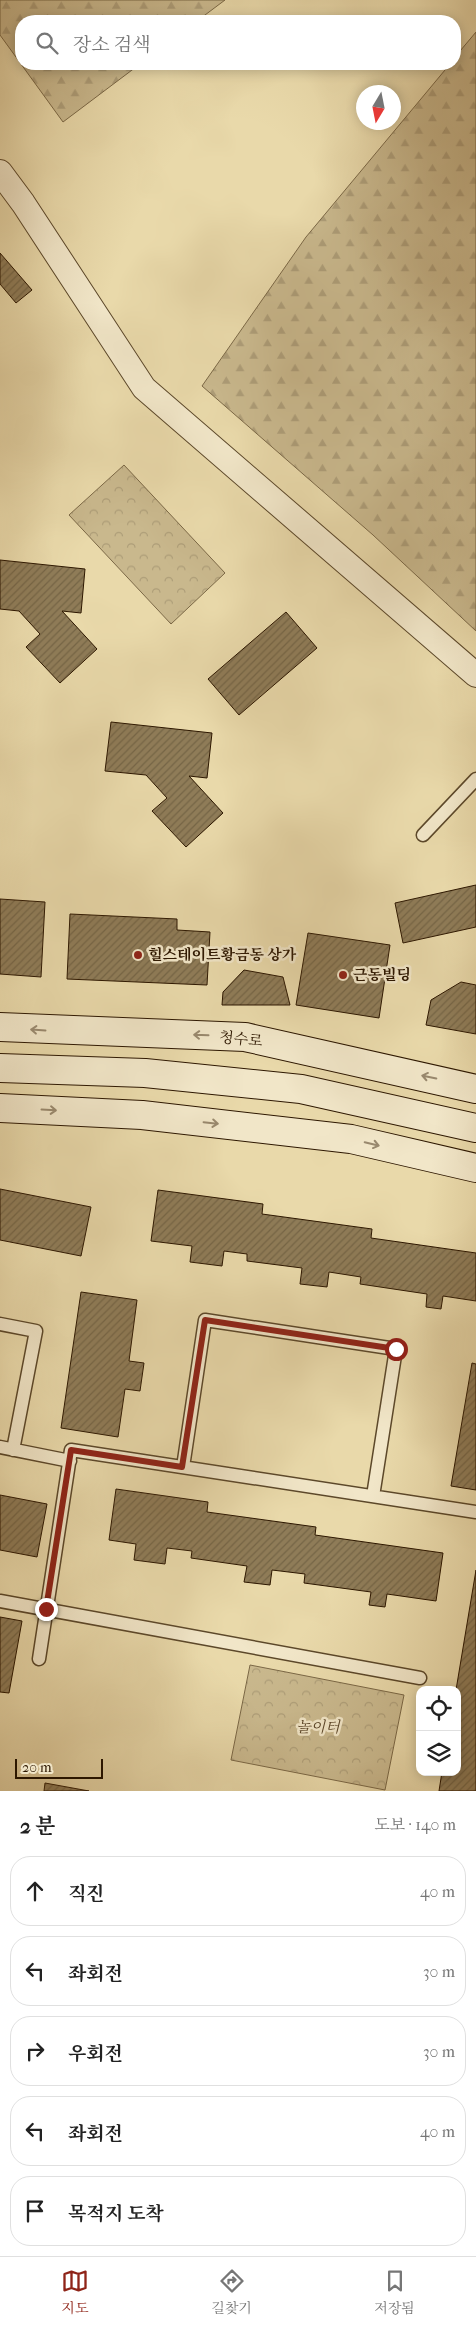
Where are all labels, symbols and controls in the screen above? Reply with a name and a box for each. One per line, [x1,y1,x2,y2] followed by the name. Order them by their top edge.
[15,15,461,70] search box
[33,29,61,57] icon: search
[73,34,151,56] text: 장소 검색
[356,85,401,130] north arrow
[148,946,297,964] place label: 힐스테이트황금동 상가
[132,949,144,961] marker: 힐스테이트황금동 상가
[353,966,411,984] place label: 근동빌딩
[337,969,349,981] marker: 근동빌딩
[30,1025,46,1035] one-way arrow
[218,1028,264,1050] street label: 청수로
[193,1031,209,1040] one-way arrow
[421,1072,437,1081] one-way arrow
[40,1106,56,1115] one-way arrow
[202,1118,218,1128] one-way arrow
[363,1140,379,1149] one-way arrow
[385,1338,408,1361] route start
[35,1598,58,1621] route end
[416,1686,461,1776] map controls
[416,1686,461,1731] button: locate
[296,1718,341,1736] park label: 놀이터
[416,1731,461,1776] button: layers
[15,1756,102,1779] scale bar
[22,1759,52,1776] text: 20 m
[20,1814,56,1838] text: 2 분
[374,1815,456,1834] text: 도보 · 140 m
[21,1877,49,1905] icon: ahead
[420,1882,455,1901] text: 40 m
[68,1883,105,1905] text: 직진
[21,1957,49,1985] icon: left
[423,1962,455,1981] text: 30 m
[68,1963,123,1985] text: 좌회전
[21,2037,49,2065] icon: right
[423,2042,455,2061] text: 30 m
[68,2043,123,2065] text: 우회전
[21,2117,49,2145] icon: left
[420,2122,455,2141] text: 40 m
[68,2123,123,2145] text: 좌회전
[21,2197,49,2225] icon: arrive
[68,2203,164,2225] text: 목적지 도착
[61,2267,89,2317] tab: 지도
[211,2267,252,2317] tab: 길찾기
[374,2267,415,2317] tab: 저장됨

